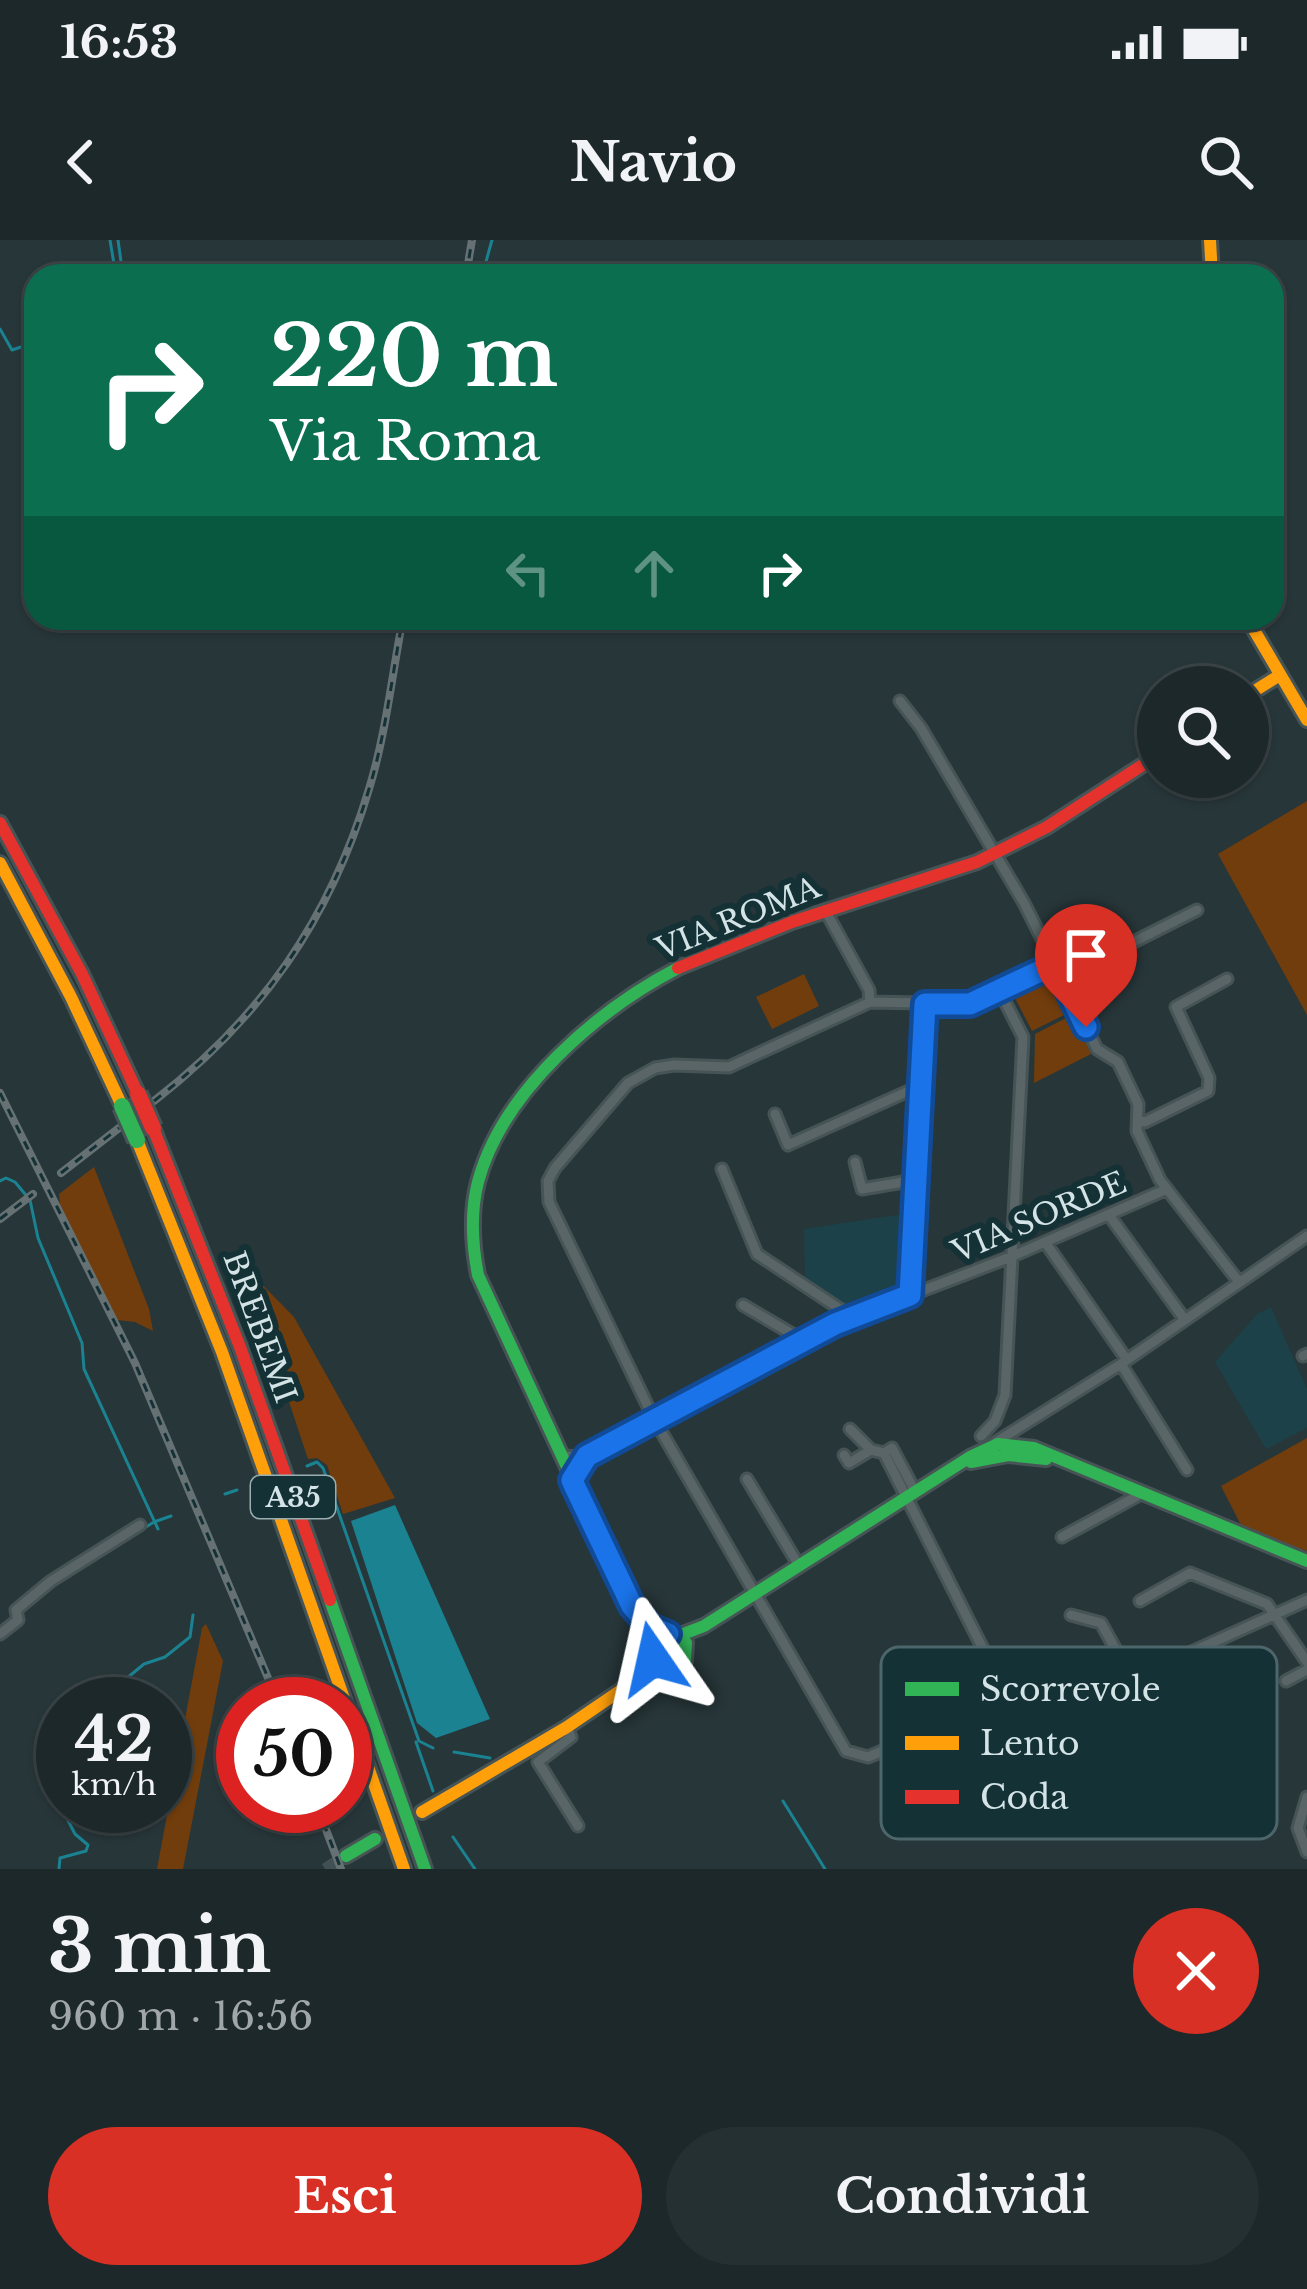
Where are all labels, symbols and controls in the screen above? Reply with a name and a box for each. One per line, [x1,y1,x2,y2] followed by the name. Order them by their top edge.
[60,14,178,70] text: 16:53
[48,129,114,195] icon: back
[570,129,737,196] text: Navio
[1193,129,1259,195] icon: search
[270,305,558,409] text: 220 m
[72,312,228,468] icon: right
[270,408,540,475] text: Via Roma
[495,540,561,606] icon: left
[621,540,687,606] icon: ahead
[747,540,813,606] icon: right
[1137,666,1269,798] map controls
[1137,666,1269,798] button: search
[650,868,826,968] street label: VIA ROMA
[1035,904,1137,1027] pin
[1053,922,1119,988] icon: arrive
[946,1164,1132,1271] street label: VIA SORDE
[216,1246,304,1408] street label: BREBEMI
[251,1476,335,1518] road number: A35
[590,1596,716,1722] position arrow
[881,1647,1277,1839] legend
[980,1669,1161,1710] text: Scorrevole
[216,1677,372,1833] speed limit sign: 50
[75,1703,153,1777] text: 42
[980,1723,1080,1764] text: Lento
[71,1766,157,1803] text: km/h
[980,1777,1069,1818] text: Coda
[48,1902,271,1991] text: 3 min
[1133,1908,1259,2034] button: close
[48,1992,313,2041] text: 960 m · 16:56
[48,2127,642,2265] button: Esci
[666,2127,1259,2265] button: Condividi

